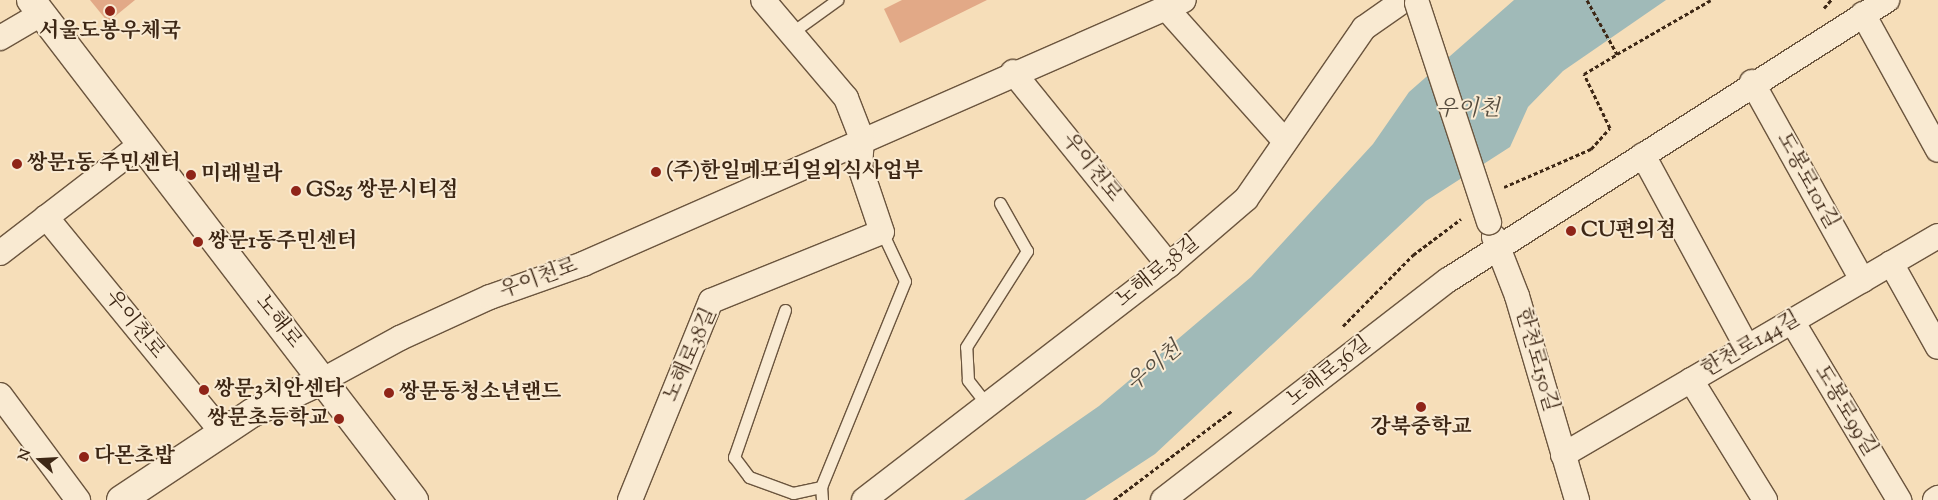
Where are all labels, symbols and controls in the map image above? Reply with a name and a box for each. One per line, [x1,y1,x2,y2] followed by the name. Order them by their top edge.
[104,5,116,17] marker: 서울도봉우체국
[39,19,181,45] place label: 서울도봉우체국
[1436,98,1500,124] water label: 우이천
[1770,128,1844,234] street label: 도봉로101길
[1056,129,1126,207] street label: 우이천로
[27,151,181,177] place label: 쌍문1동 주민센터
[11,158,23,170] marker: 쌍문1동 주민센터
[666,159,923,185] place label: (주)한일메모리얼외식사업부
[201,162,282,188] place label: 미래빌라
[650,166,662,178] marker: (주)한일메모리얼외식사업부
[185,169,197,181] marker: 미래빌라
[306,178,458,204] place label: GS25 쌍문시티점
[290,185,302,197] marker: GS25 쌍문시티점
[1581,218,1676,244] place label: CU편의점
[1565,225,1577,237] marker: CU편의점
[208,229,357,255] place label: 쌍문1동주민센터
[1111,231,1205,313] street label: 노해로38길
[192,236,204,248] marker: 쌍문1동주민센터
[497,253,581,305] street label: 우이천로
[99,286,169,364] street label: 우이천로
[249,290,307,354] street label: 노해로
[659,304,723,406] street label: 노해로38길
[1509,305,1563,415] street label: 한천로150길
[1697,307,1805,383] street label: 한천로144길
[1282,331,1376,413] street label: 노해로36길
[1122,337,1188,399] water label: 우이천
[1808,361,1882,461] street label: 도봉로99길
[214,377,344,403] place label: 쌍문3치안센타
[399,380,561,406] place label: 쌍문동청소년랜드
[198,384,210,396] marker: 쌍문3치안센타
[383,387,395,399] marker: 쌍문동청소년랜드
[1415,401,1427,413] marker: 강북중학교
[207,406,329,432] place label: 쌍문초등학교
[333,413,345,425] marker: 쌍문초등학교
[1370,415,1472,441] place label: 강북중학교
[15,435,65,485] north arrow
[94,444,175,470] place label: 다몬초밥
[15,447,37,464] text: N
[78,451,90,463] marker: 다몬초밥

